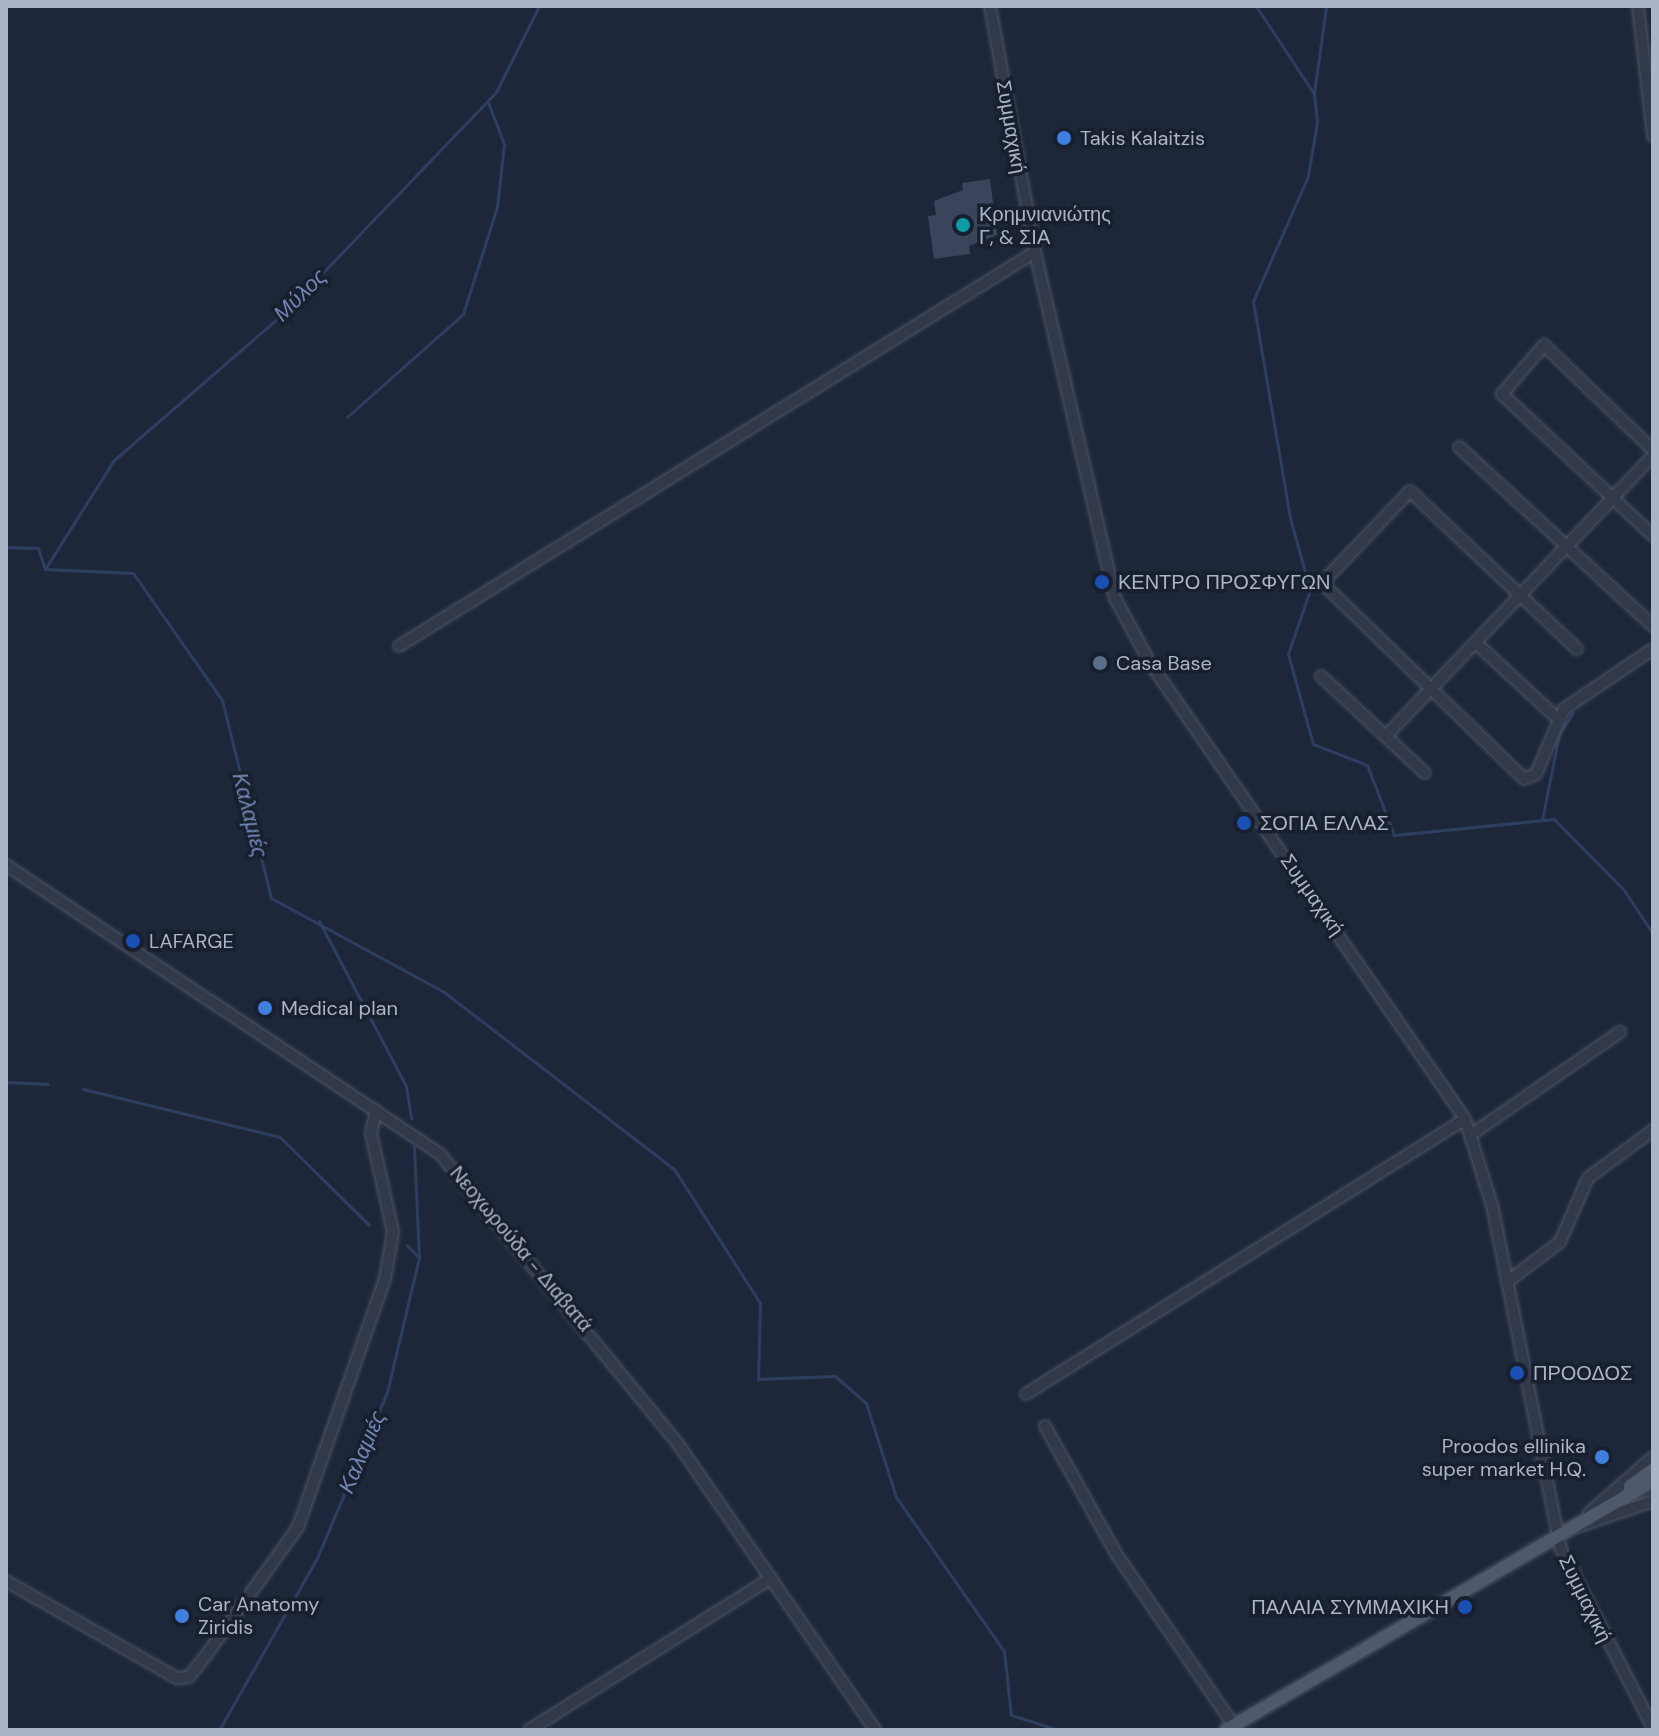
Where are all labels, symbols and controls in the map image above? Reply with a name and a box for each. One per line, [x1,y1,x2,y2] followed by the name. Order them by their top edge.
[991,79,1031,175] street label: Συμμαχική
[1080,126,1205,150] place label: Takis Kalaitzis
[1055,129,1073,147] marker: Takis Kalaitzis
[979,202,1111,249] place label: Κρημνιανιώτης Γ, & ΣΙΑ
[954,216,972,234] marker: Κρημνιανιώτης Γ, & ΣΙΑ
[268,263,332,327] water label: Μύλος
[1118,570,1330,594] place label: ΚΕΝΤΡΟ ΠΡΟΣΦΥΓΩΝ
[1093,573,1111,591] marker: ΚΕΝΤΡΟ ΠΡΟΣΦΥΓΩΝ
[1116,651,1212,675] place label: Casa Base
[1091,654,1109,672] marker: Casa Base
[227,770,273,860] water label: Καλαμιές
[1260,811,1389,835] place label: ΣΟΓΙΑ ΕΛΛΑΣ
[1235,814,1253,832] marker: ΣΟΓΙΑ ΕΛΛΑΣ
[1275,850,1349,940] street label: Συμμαχική
[149,929,234,953] place label: LAFARGE
[124,932,142,950] marker: LAFARGE
[281,996,398,1020] place label: Medical plan
[256,999,274,1017] marker: Medical plan
[445,1161,597,1337] street label: Νεοχωρούδα - Διαβατά
[1533,1361,1632,1385] place label: ΠΡΟΟΔΟΣ
[1508,1364,1526,1382] marker: ΠΡΟΟΔΟΣ
[333,1407,391,1497] water label: Καλαμιές
[1422,1434,1586,1481] place label: Proodos ellinika super market H.Q.
[1593,1448,1611,1466] marker: Proodos ellinika super market H.Q.
[1554,1552,1616,1646] street label: Συμμαχική
[198,1592,319,1639] place label: Car Anatomy Ziridis
[1251,1595,1449,1619] place label: ΠΑΛΑΙΑ ΣΥΜΜΑΧΙΚΗ
[1456,1598,1474,1616] marker: ΠΑΛΑΙΑ ΣΥΜΜΑΧΙΚΗ
[173,1607,191,1625] marker: Car Anatomy Ziridis

